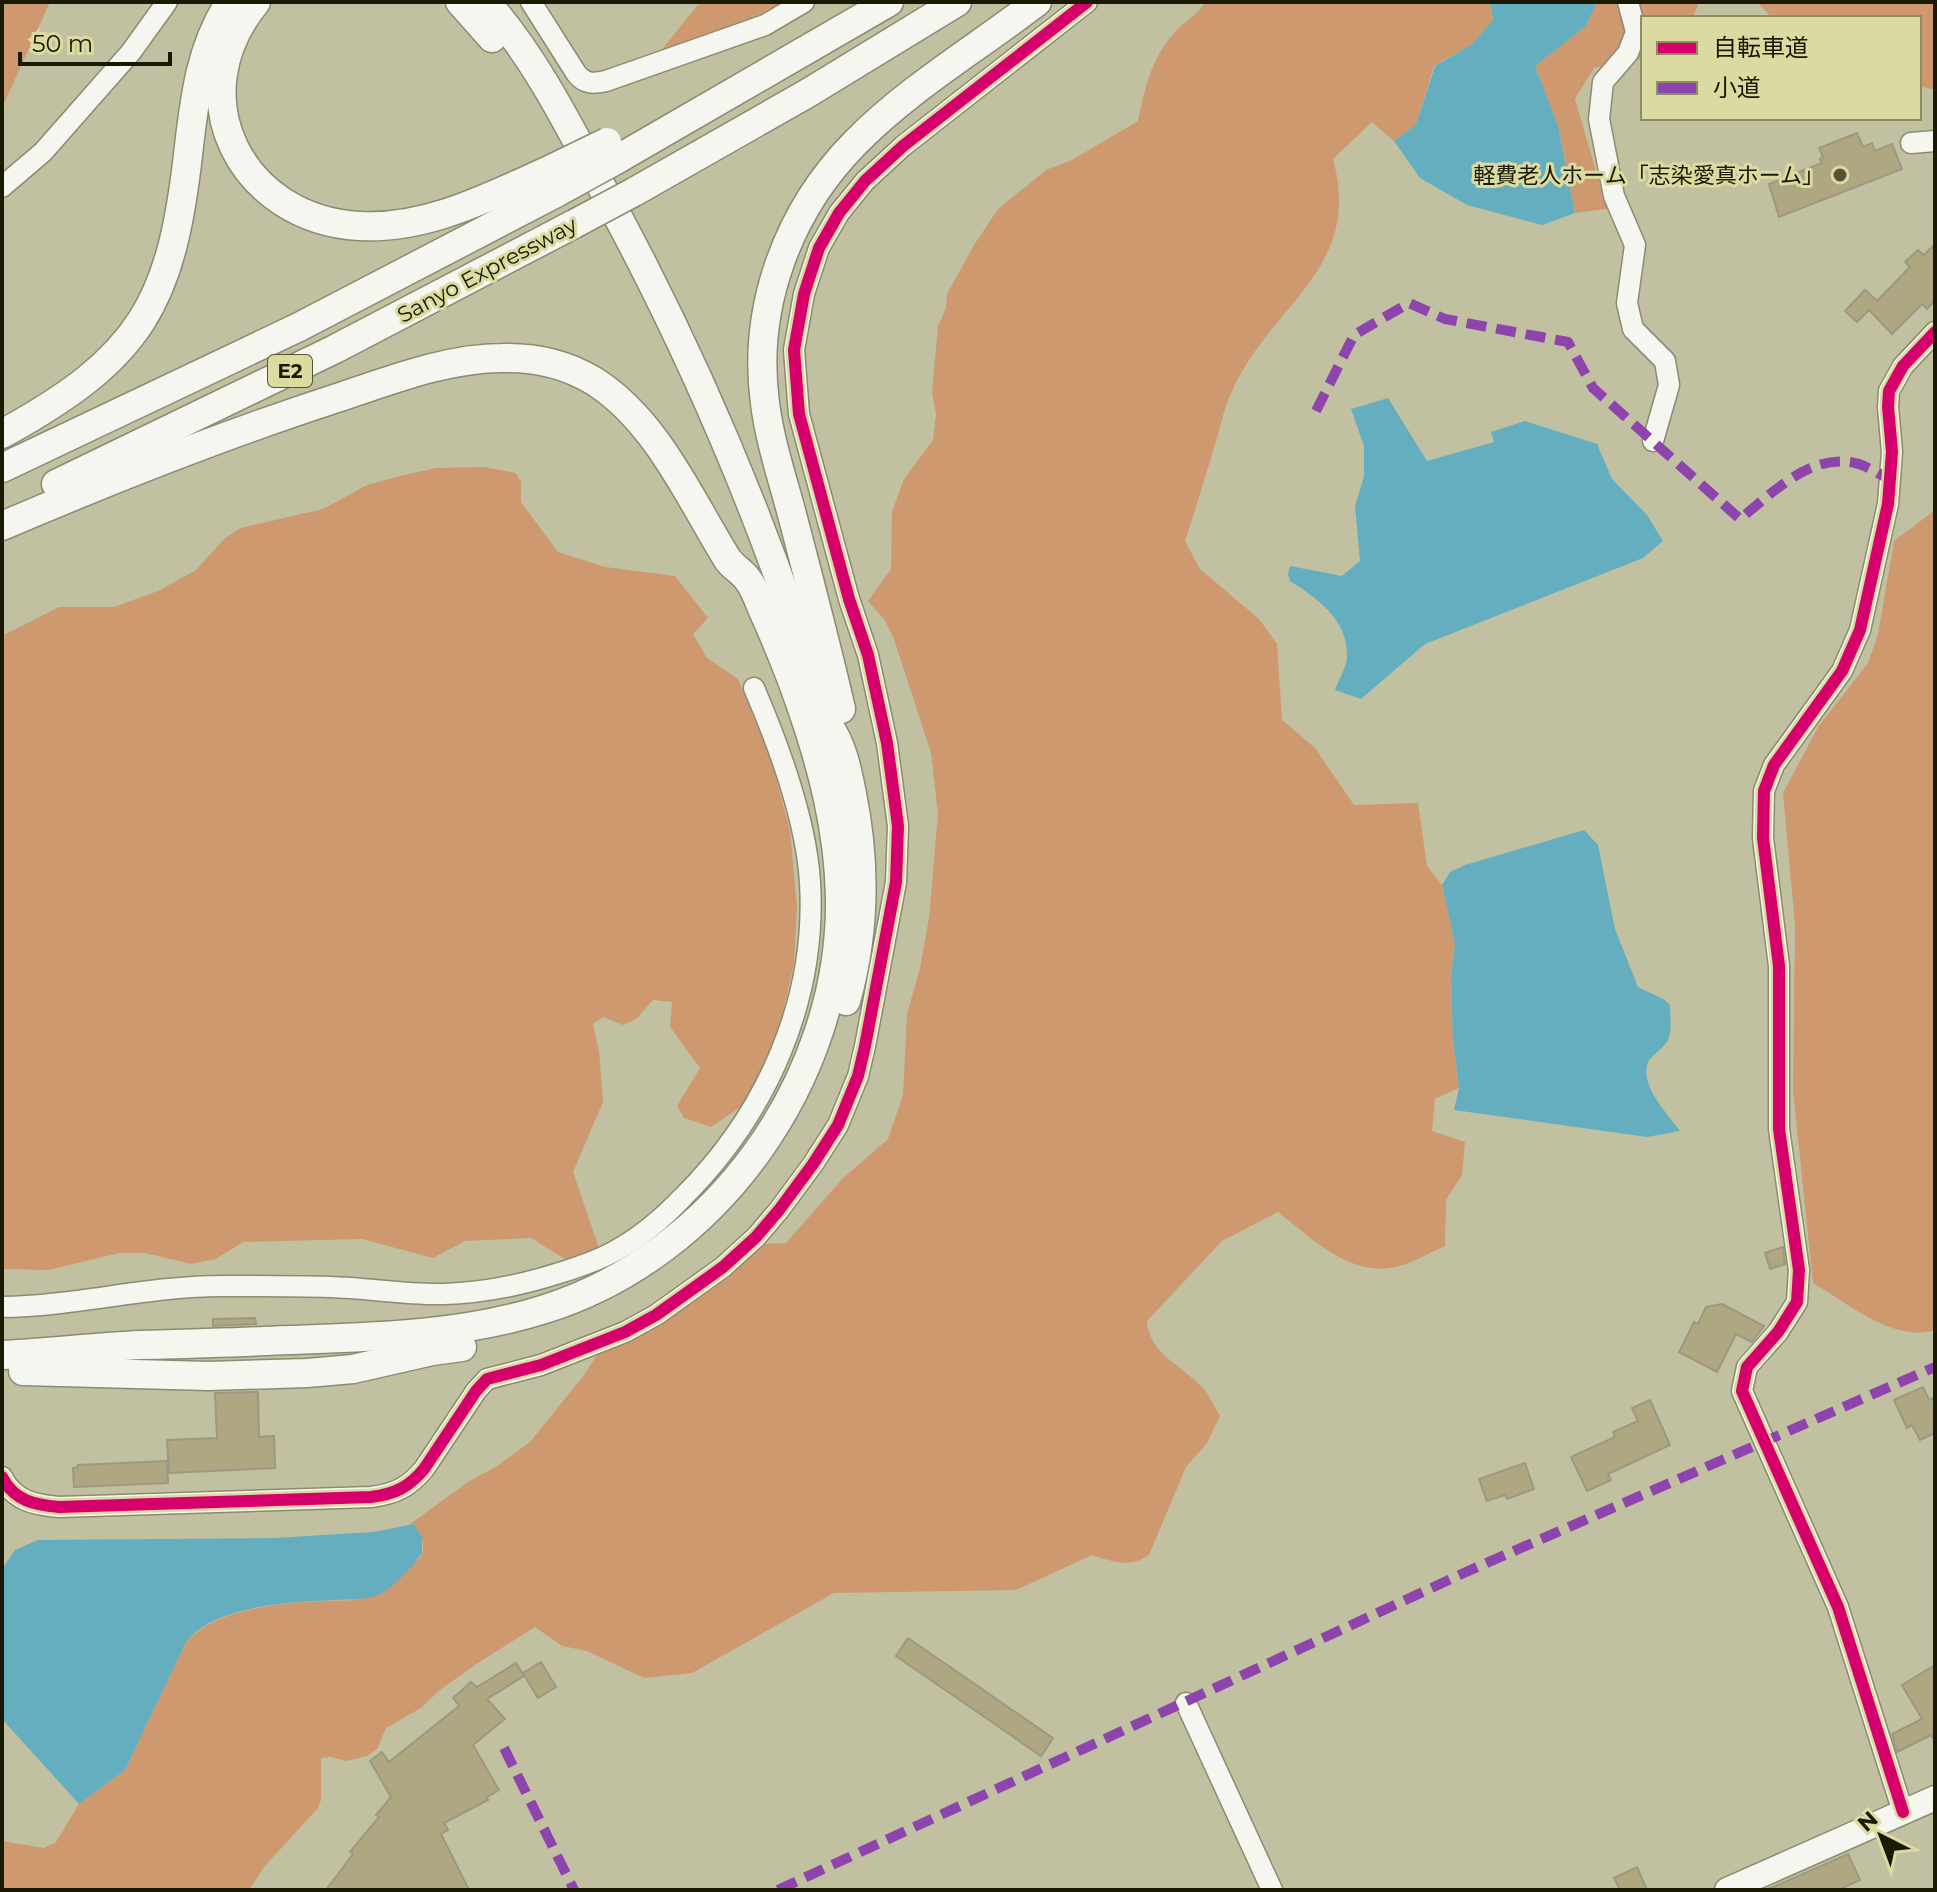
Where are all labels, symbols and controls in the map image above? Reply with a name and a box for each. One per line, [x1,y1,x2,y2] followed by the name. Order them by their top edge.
[20,16,170,66] scale bar
[1641,16,1921,120] legend
[32,29,93,58] text: 50 m
[1713,33,1809,62] text: 自転車道
[1713,73,1761,102] text: 小道
[1473,162,1824,189] place label: 軽費老人ホーム「志染愛真ホーム」
[1831,166,1849,184] marker: 軽費老人ホーム「志染愛真ホーム」
[393,211,582,329] street label: Sanyo Expressway
[268,355,312,387] road number: E2
[1841,1796,1921,1876] north arrow
[1852,1806,1884,1837] text: N

